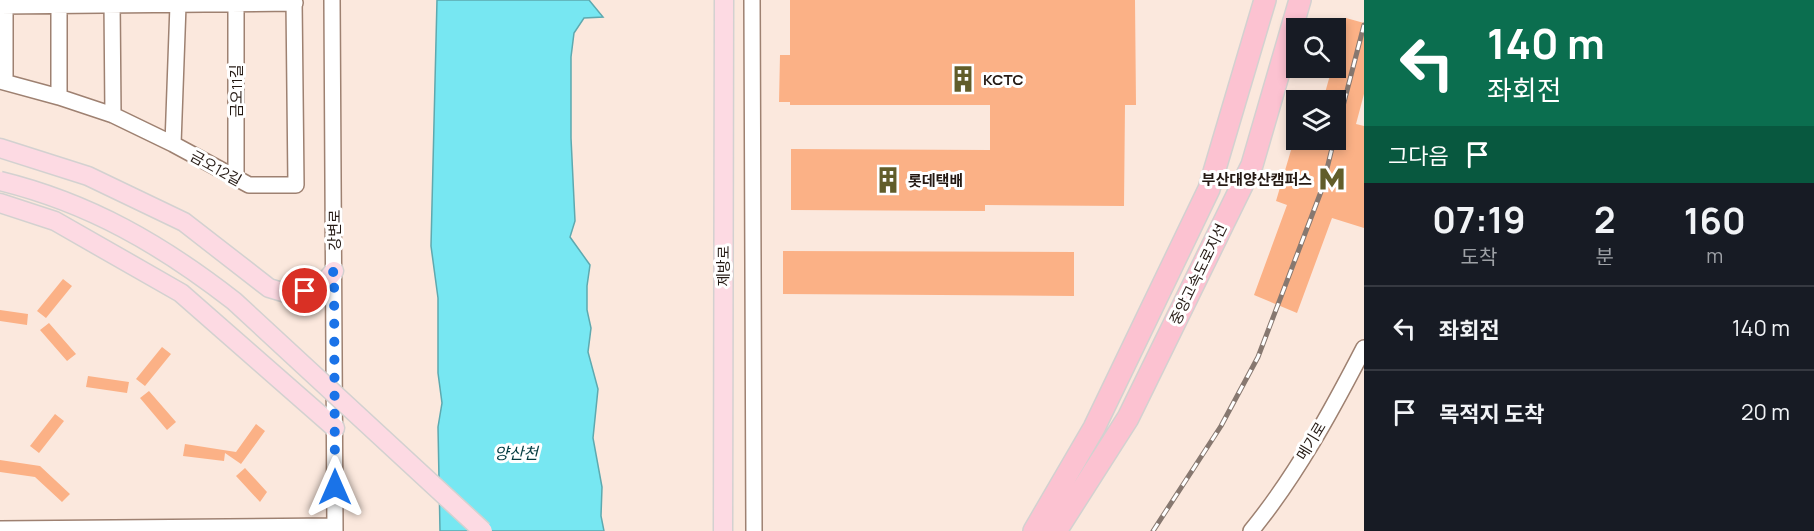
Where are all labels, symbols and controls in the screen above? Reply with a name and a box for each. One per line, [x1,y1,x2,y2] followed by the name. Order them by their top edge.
[1487,14,1605,72] text: 140 m
[1286,18,1346,150] map controls
[1286,18,1346,78] button: search
[1388,24,1466,102] icon: left
[226,64,247,118] street label: 금오11길
[948,64,978,94] building icon: KCTC
[983,69,1024,90] place label: KCTC
[1487,71,1562,108] text: 좌회전
[1286,90,1346,150] button: layers
[1461,138,1494,171] icon: arrive
[1388,141,1449,171] text: 그다음
[187,145,245,191] street label: 금오12길
[1317,164,1347,194] metro station icon: 부산대양산캠퍼스
[873,165,903,195] building icon: 롯데택배
[1202,169,1312,190] place label: 부산대양산캠퍼스
[908,170,963,191] place label: 롯데택배
[1432,195,1526,244] text: 07:19
[1594,195,1615,244] text: 2
[1684,196,1746,245] text: 160
[324,209,345,251] street label: 강변로
[1164,220,1232,328] street label: 중앙고속도로지선
[1706,242,1723,269] text: m
[1461,243,1497,270] text: 도착
[1596,243,1614,270] text: 분
[713,245,734,287] street label: 제방로
[279,265,330,316] pin
[288,274,321,307] icon: arrive
[1388,312,1421,345] icon: left
[1732,313,1790,343] text: 140 m
[1439,315,1500,345] text: 좌회전
[1388,396,1421,429] icon: arrive
[1741,397,1790,427] text: 20 m
[1439,399,1545,429] text: 목적지 도착
[1291,418,1331,464] street label: 메기로
[494,442,540,464] water label: 양산천
[303,455,367,519] position arrow

